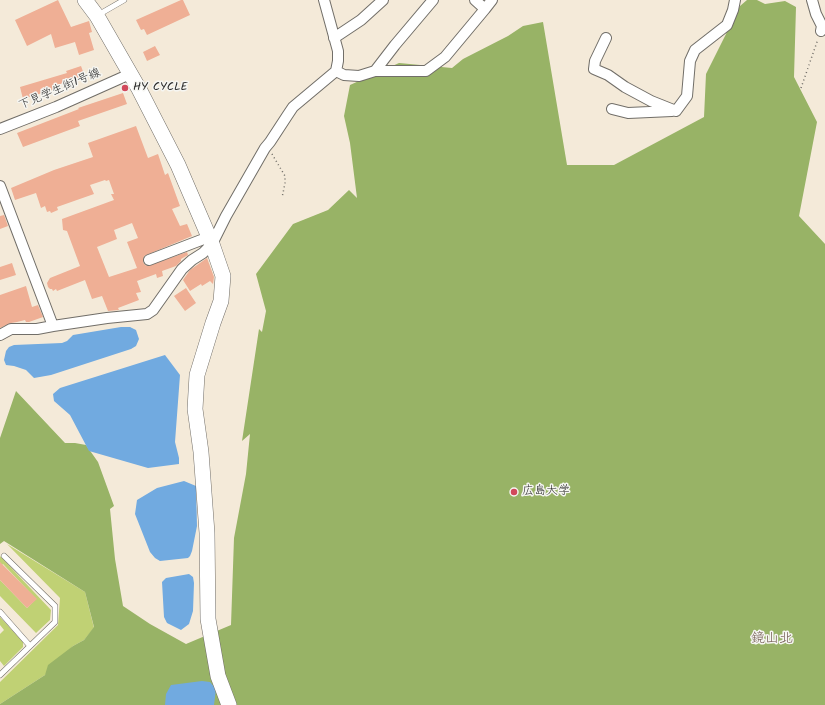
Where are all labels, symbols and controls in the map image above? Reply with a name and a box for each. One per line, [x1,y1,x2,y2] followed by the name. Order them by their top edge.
[17,66,103,114] street label: 下見学生街1号線
[133,81,188,95] place label: HY CYCLE
[120,83,130,93] marker: HY CYCLE
[522,485,570,499] place label: 広島大学
[509,487,519,497] marker: 広島大学
[751,632,793,648] district label: 鏡山北

